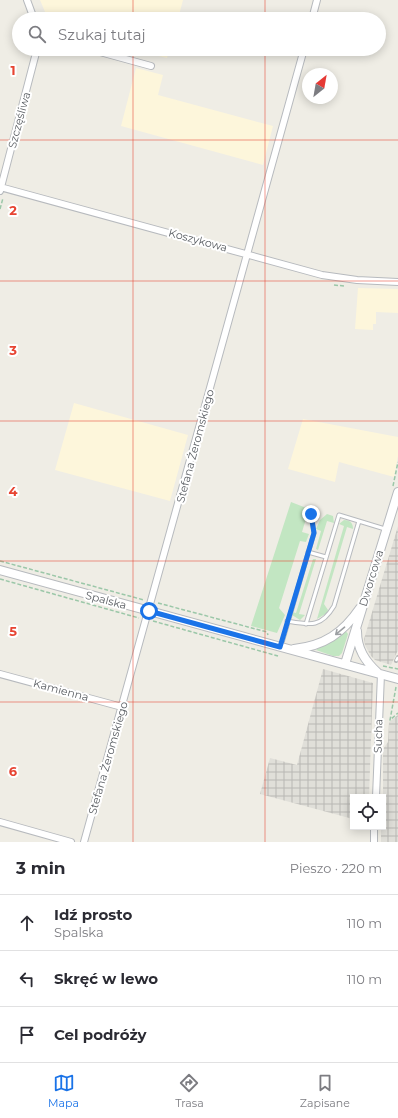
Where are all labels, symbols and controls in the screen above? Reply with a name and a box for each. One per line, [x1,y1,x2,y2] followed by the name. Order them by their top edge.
[12,12,386,56] search box
[26,23,48,45] icon: search
[58,25,146,44] text: Szukaj tutaj
[10,62,16,78] text: 1
[302,68,338,104] north arrow
[5,90,33,150] street label: Szczęśliwa
[9,202,17,218] text: 2
[167,225,229,255] street label: Koszykowa
[8,342,17,358] text: 3
[173,388,217,504] street label: Stefana Żeromskiego
[9,483,18,499] text: 4
[302,505,320,523] route end
[356,548,386,608] street label: Dworcowa
[84,588,128,612] street label: Spalska
[140,602,158,620] route start
[9,623,17,639] text: 5
[335,626,345,635] one-way arrow
[32,676,90,704] street label: Kamienna
[85,700,131,816] street label: Stefana Żeromskiego
[370,719,386,753] street label: Sucha
[9,763,18,779] text: 6
[350,794,386,830] map controls
[350,794,386,830] button: locate
[16,858,66,878] text: 3 min
[290,860,382,876] text: Pieszo · 220 m
[54,905,132,924] text: Idź prosto
[16,912,38,934] icon: ahead
[347,915,382,931] text: 110 m
[54,924,104,940] text: Spalska
[16,968,38,990] icon: left
[54,969,158,988] text: Skręć w lewo
[347,971,382,987] text: 110 m
[16,1024,38,1046] icon: arrive
[54,1025,146,1044] text: Cel podróży
[48,1072,79,1110] tab: Mapa
[175,1072,204,1110] tab: Trasa
[300,1072,350,1110] tab: Zapisane

